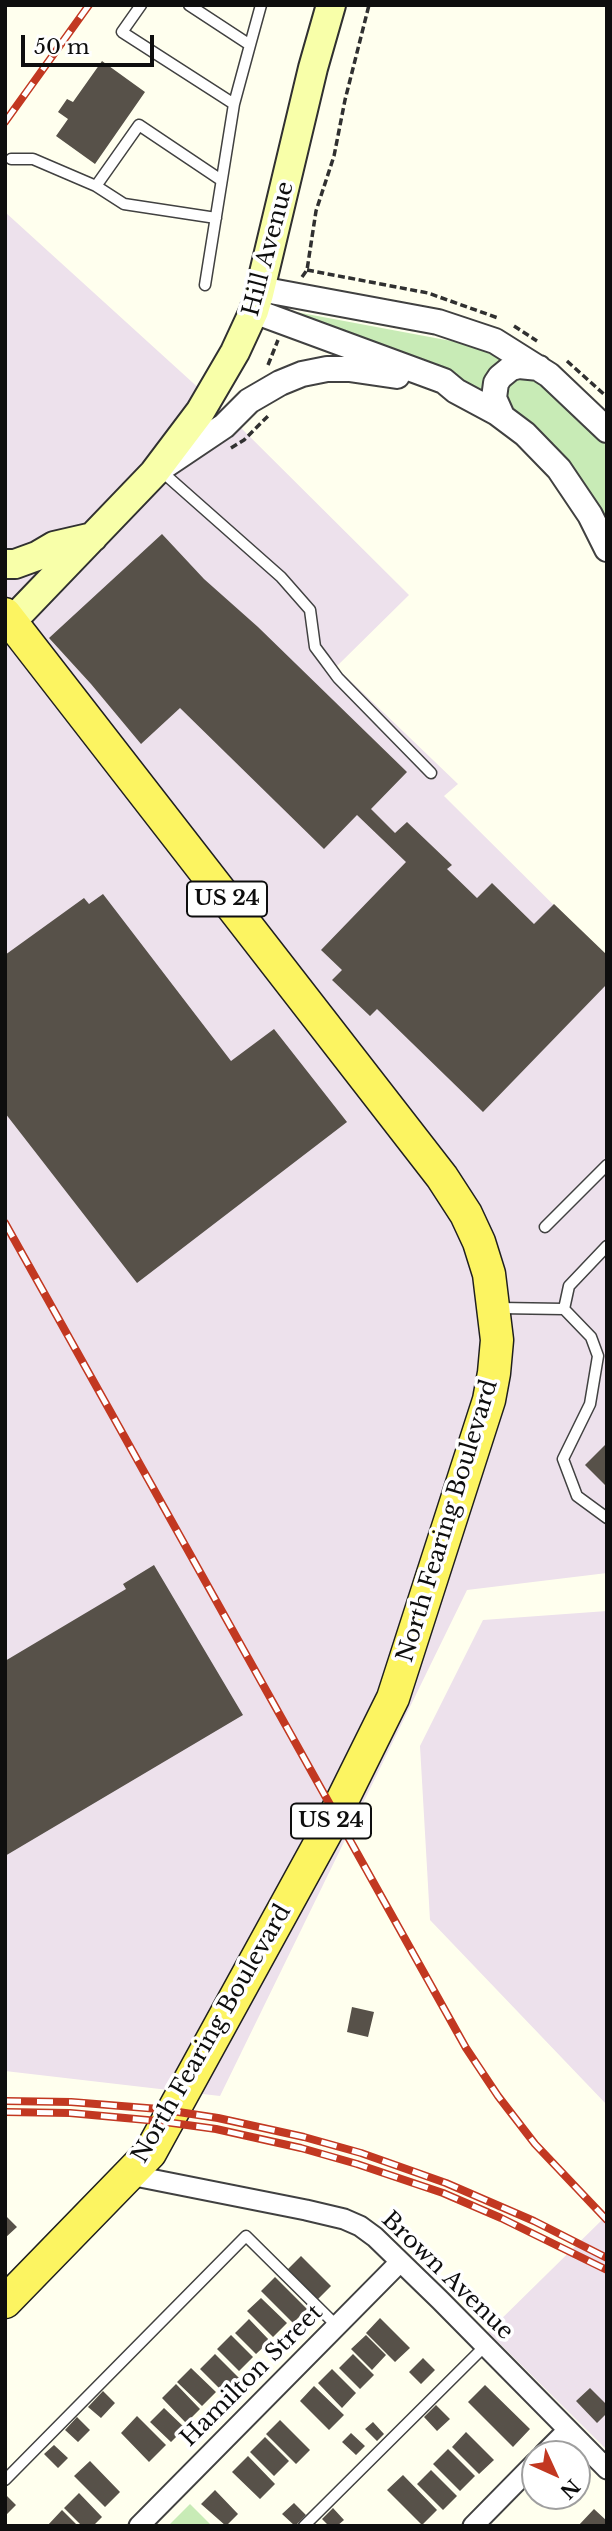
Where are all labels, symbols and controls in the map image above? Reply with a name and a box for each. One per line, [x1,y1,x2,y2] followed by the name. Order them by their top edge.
[24,21,158,65] scale bar
[34,34,89,60] text: 50 m
[238,179,300,319] street label: Hill Avenue
[187,881,267,916] road number: US 24
[392,1376,504,1666] street label: North Fearing Boulevard
[291,1804,371,1839] road number: US 24
[127,1900,297,2168] street label: North Fearing Boulevard
[375,2206,519,2346] street label: Brown Avenue
[175,2299,329,2453] street label: Hamilton Street
[521,2440,591,2510] north arrow
[555,2474,584,2503] text: N

